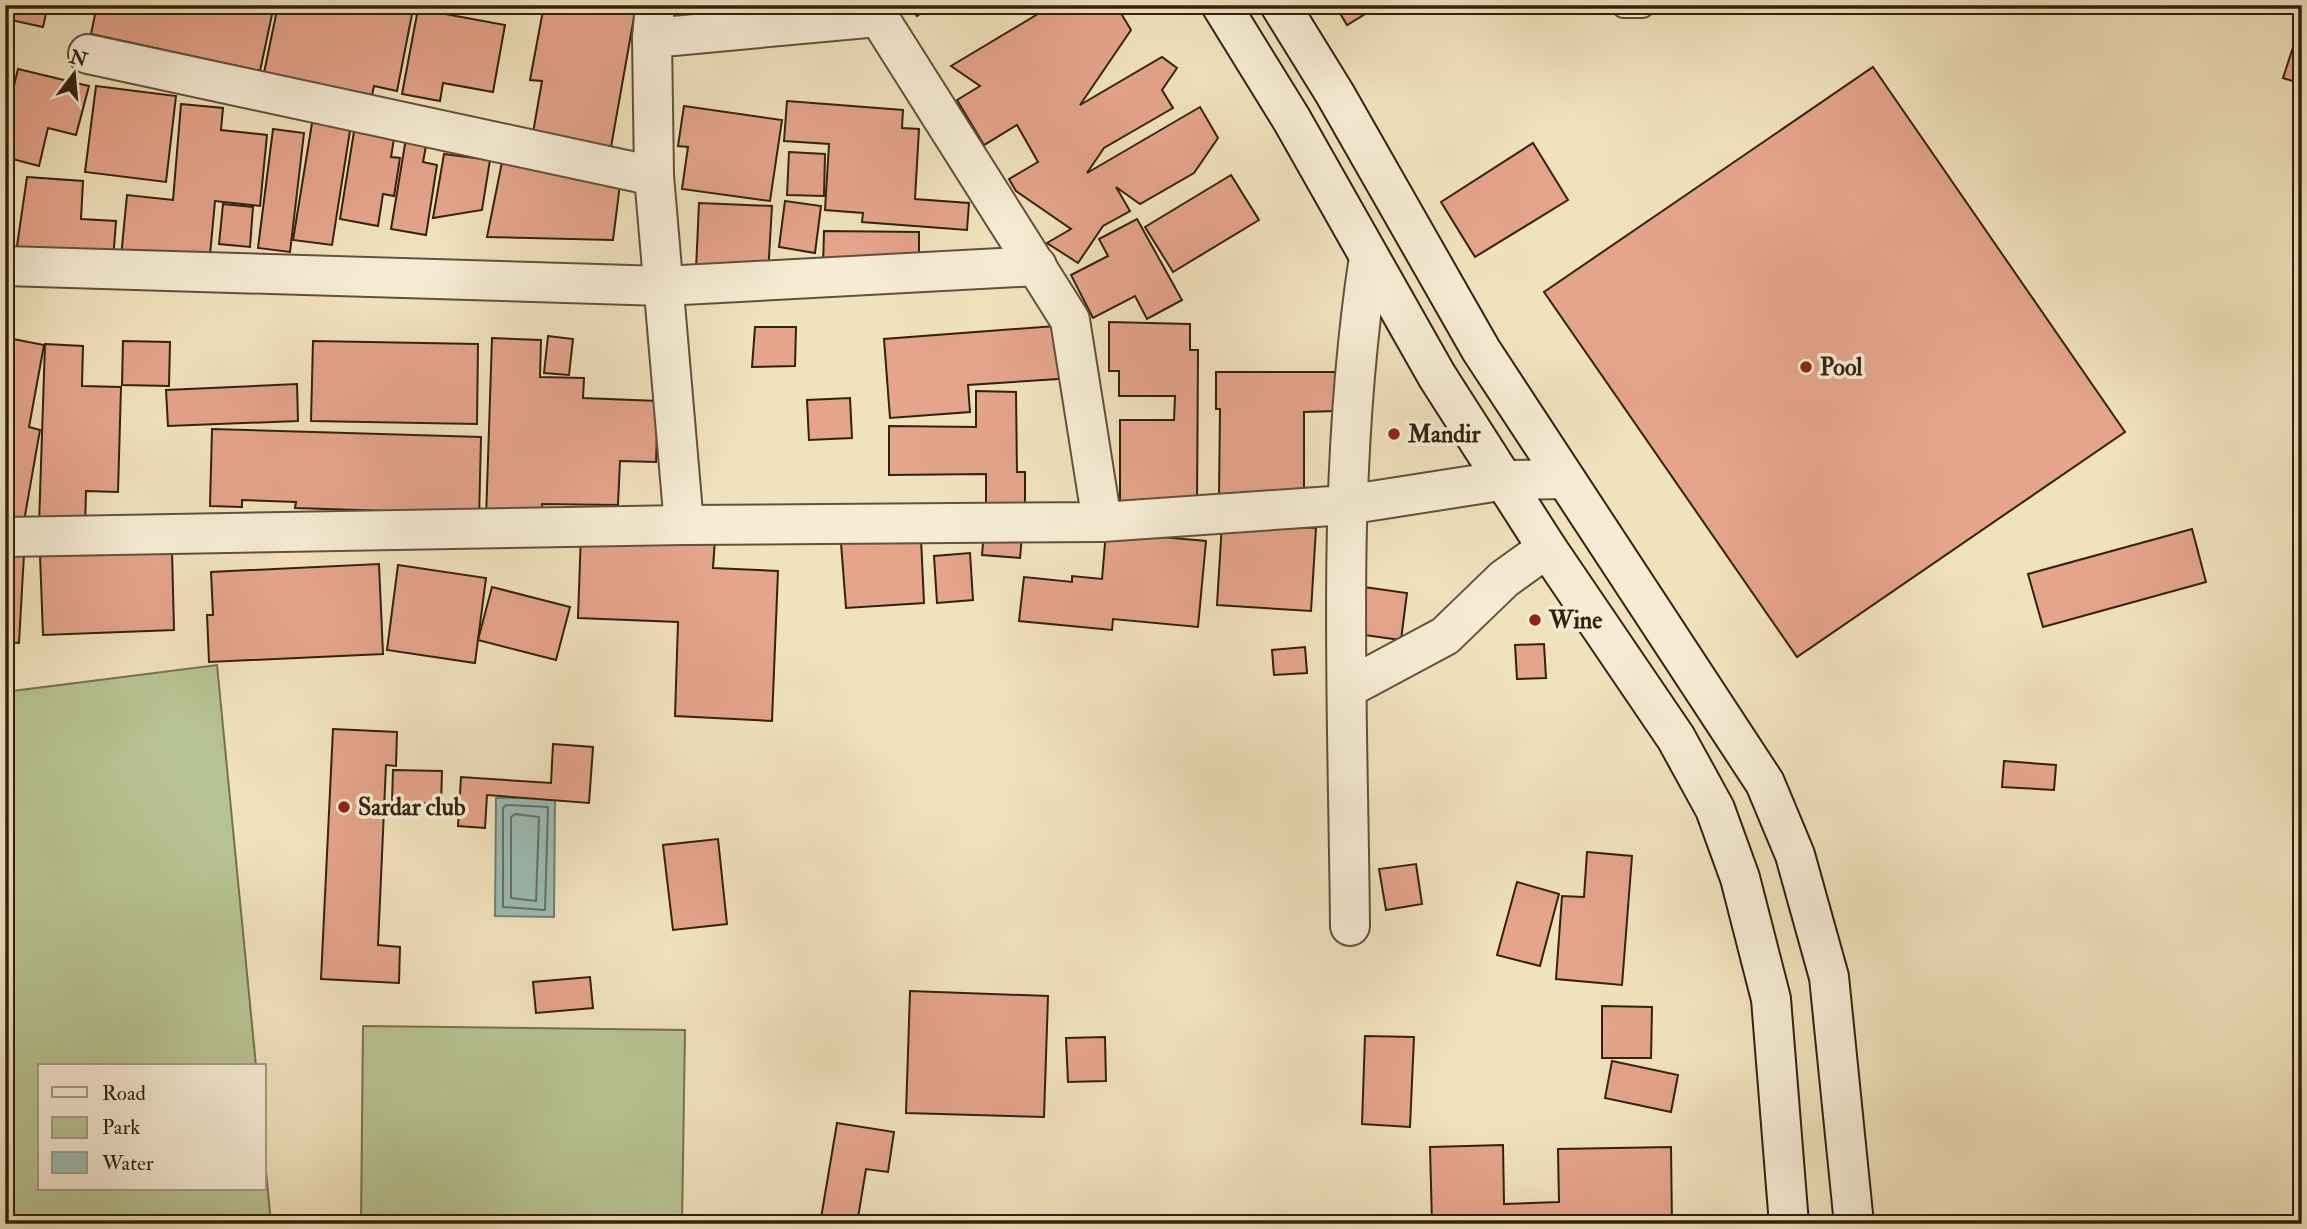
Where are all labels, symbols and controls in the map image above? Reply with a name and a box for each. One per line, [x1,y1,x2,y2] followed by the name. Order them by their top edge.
[38,38,108,108] north arrow
[66,44,91,73] text: N
[1820,352,1863,383] place label: Pool
[1798,359,1814,375] marker: Pool
[1407,419,1481,450] place label: Mandir
[1386,426,1402,442] marker: Mandir
[1548,605,1602,636] place label: Wine
[1527,612,1543,628] marker: Wine
[358,792,466,823] place label: Sardar club
[336,799,352,815] marker: Sardar club
[38,1064,266,1190] legend
[102,1080,147,1107] text: Road
[102,1114,140,1141] text: Park
[101,1150,154,1177] text: Water

